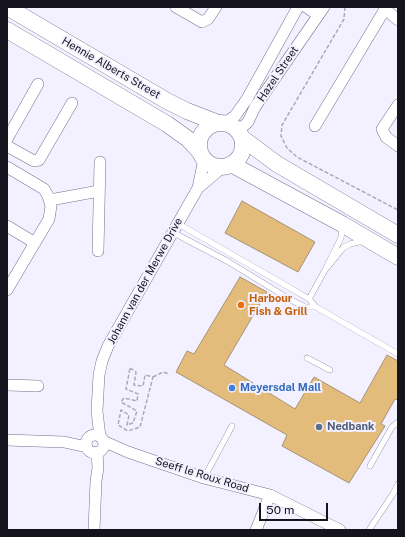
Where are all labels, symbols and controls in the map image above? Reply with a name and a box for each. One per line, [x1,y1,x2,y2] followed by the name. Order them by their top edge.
[59,34,163,102] street label: Hennie Alberts Street
[255,44,301,104] street label: Hazel Street
[105,215,185,347] street label: Johann van der Merwe Drive
[249,292,308,318] place label: Harbour Fish & Grill
[236,300,246,310] marker: Harbour Fish & Grill
[240,381,321,395] place label: Meyersdal Mall
[227,383,237,393] marker: Meyersdal Mall
[327,420,374,434] place label: Nedbank
[314,422,324,432] marker: Nedbank
[153,454,251,496] street label: Seeff le Roux Road
[261,495,330,521] scale bar
[266,503,294,517] text: 50 m

